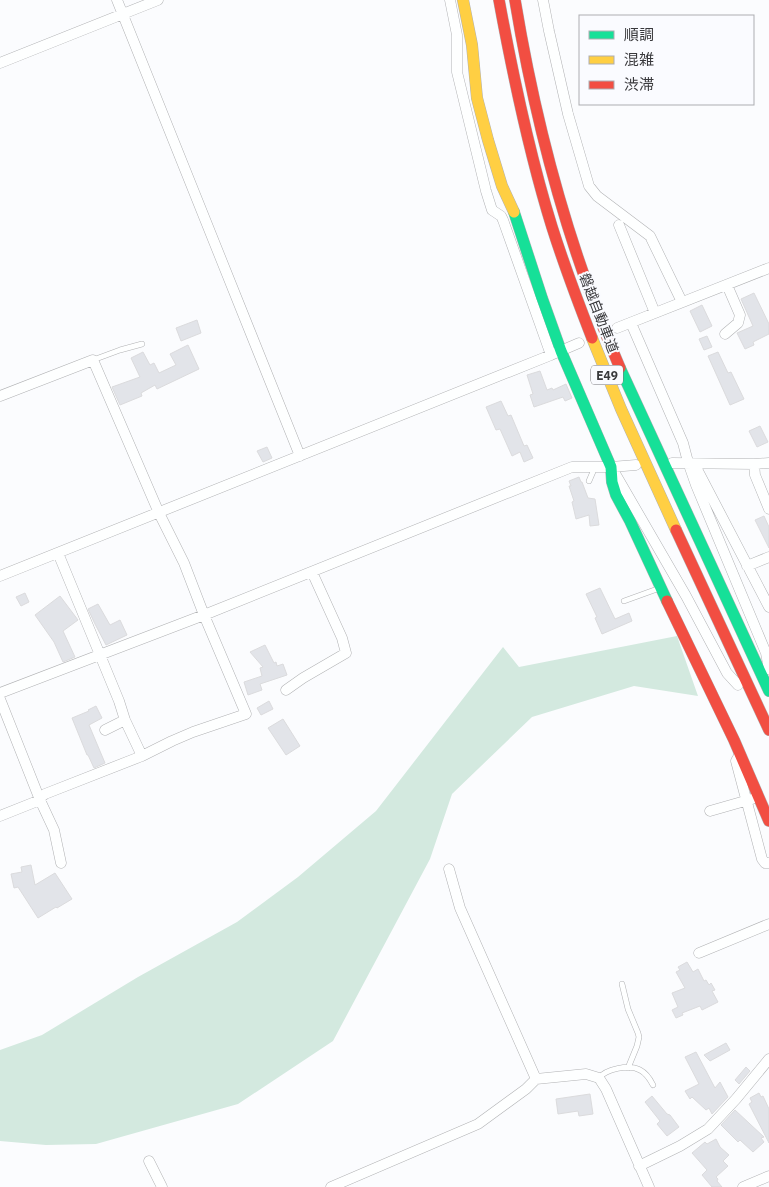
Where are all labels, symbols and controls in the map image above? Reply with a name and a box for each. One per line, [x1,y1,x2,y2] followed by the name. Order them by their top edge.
[579,15,754,105] legend
[624,25,654,44] text: 順調
[624,50,654,69] text: 混雑
[624,75,654,94] text: 渋滞
[576,271,622,355] street label: 磐越自動車道
[591,366,623,384] road number: E49

